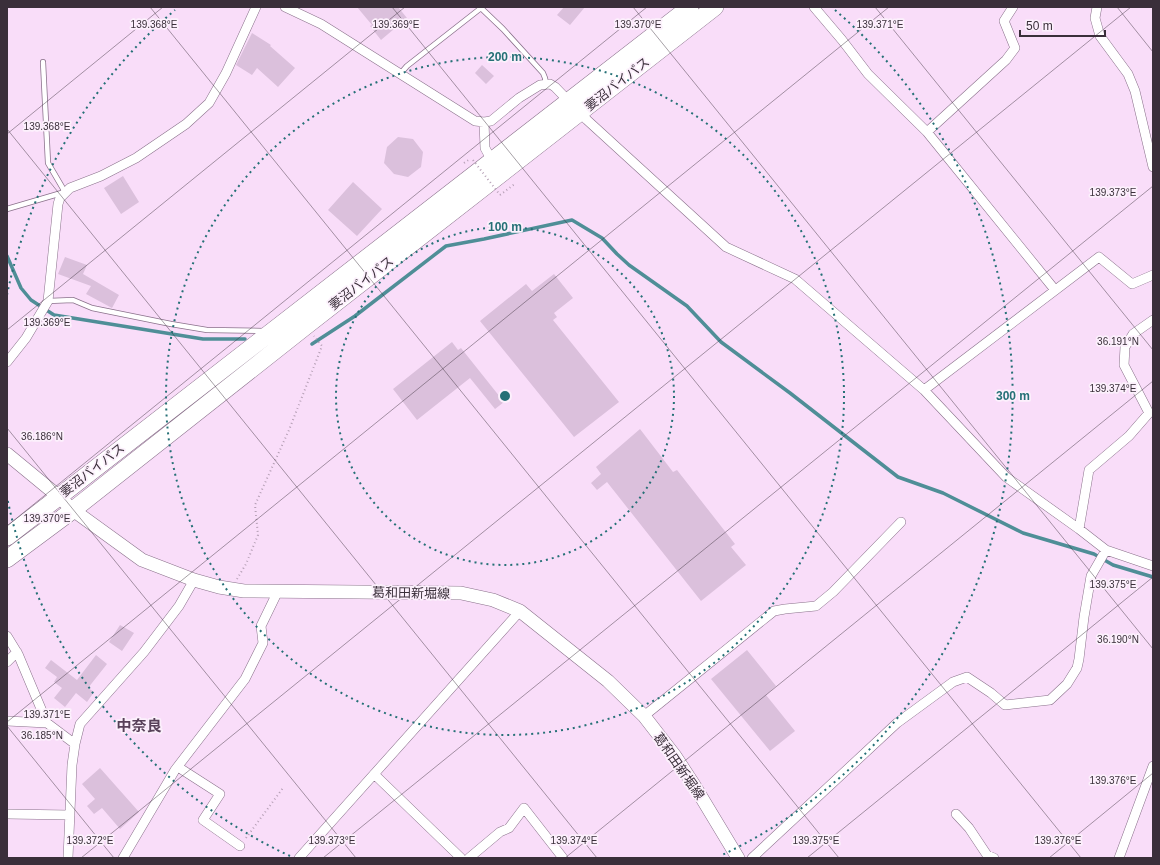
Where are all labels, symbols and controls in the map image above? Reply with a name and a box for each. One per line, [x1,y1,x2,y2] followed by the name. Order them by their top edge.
[1020,12,1105,38] scale bar
[131,19,178,30] text: 139.368°E
[373,19,420,30] text: 139.369°E
[615,19,662,30] text: 139.370°E
[857,19,904,30] text: 139.371°E
[1026,19,1053,33] text: 50 m
[488,50,522,64] text: 200 m
[582,54,652,114] street label: 妻沼バイパス
[24,121,71,132] text: 139.368°E
[1090,187,1137,198] text: 139.373°E
[488,220,522,234] text: 100 m
[326,253,396,313] street label: 妻沼バイパス
[24,317,71,328] text: 139.369°E
[1097,336,1139,347] text: 36.191°N
[1090,383,1137,394] text: 139.374°E
[498,389,512,403] centre of rings
[996,389,1030,403] text: 300 m
[21,431,63,442] text: 36.186°N
[57,440,127,500] street label: 妻沼バイパス
[24,513,71,524] text: 139.370°E
[1090,579,1137,590] text: 139.375°E
[372,585,450,601] street label: 葛和田新堀線
[1097,634,1139,645] text: 36.190°N
[24,709,71,720] text: 139.371°E
[116,717,162,734] district label: 中奈良
[21,730,63,741] text: 36.185°N
[650,730,708,802] street label: 葛和田新堀線
[1090,775,1137,786] text: 139.376°E
[67,835,114,846] text: 139.372°E
[309,835,356,846] text: 139.373°E
[551,835,598,846] text: 139.374°E
[793,835,840,846] text: 139.375°E
[1035,835,1082,846] text: 139.376°E

